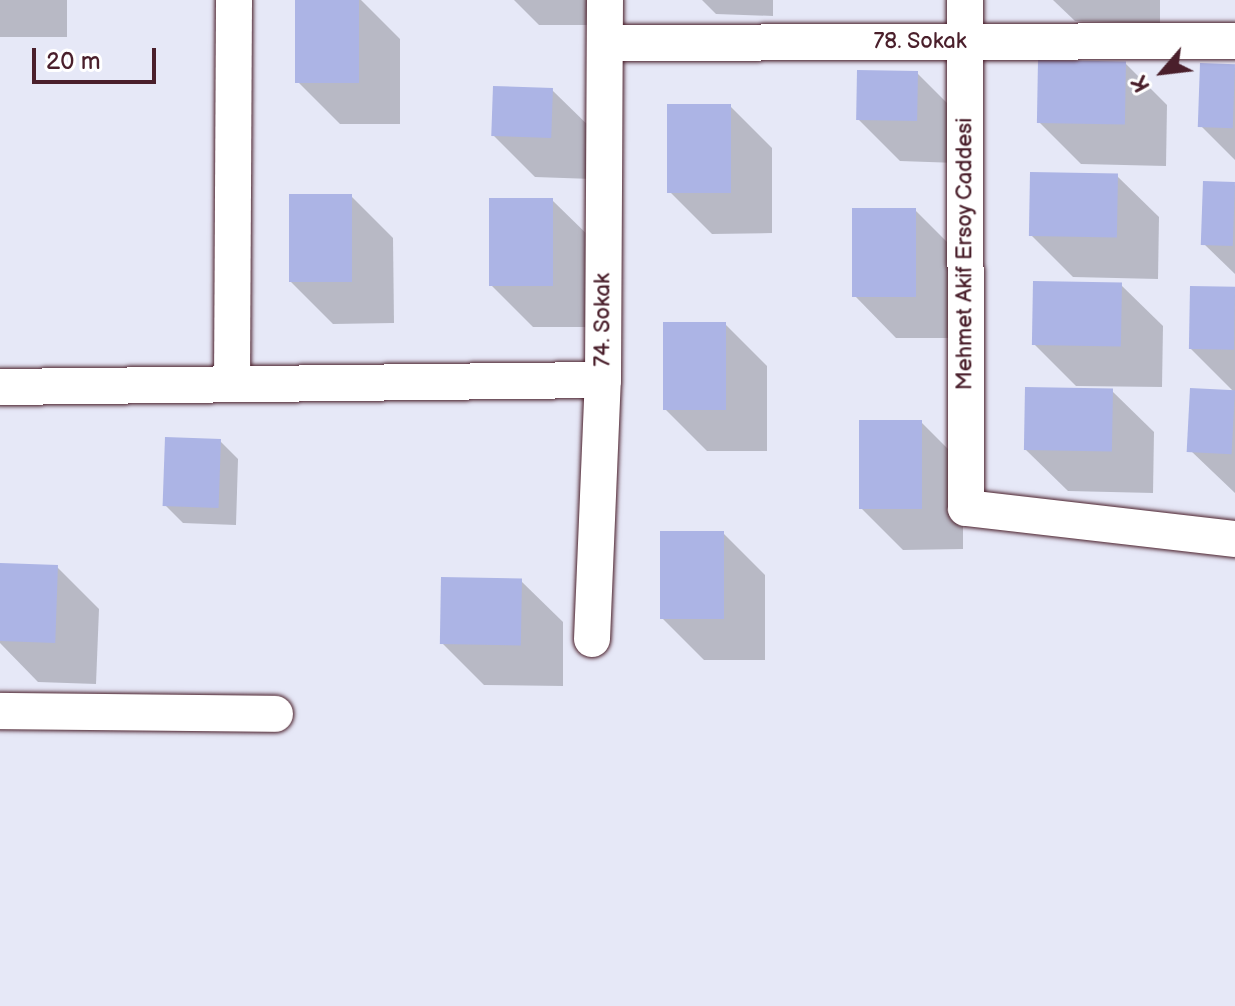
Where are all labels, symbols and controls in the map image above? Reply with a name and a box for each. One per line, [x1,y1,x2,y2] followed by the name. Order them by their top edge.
[873,29,967,55] street label: 78. Sokak
[36,32,160,82] scale bar
[1123,32,1203,112] north arrow
[46,47,101,76] text: 20 m
[1126,71,1157,96] text: K
[952,117,978,391] street label: Mehmet Akif Ersoy Caddesi
[590,273,616,367] street label: 74. Sokak

